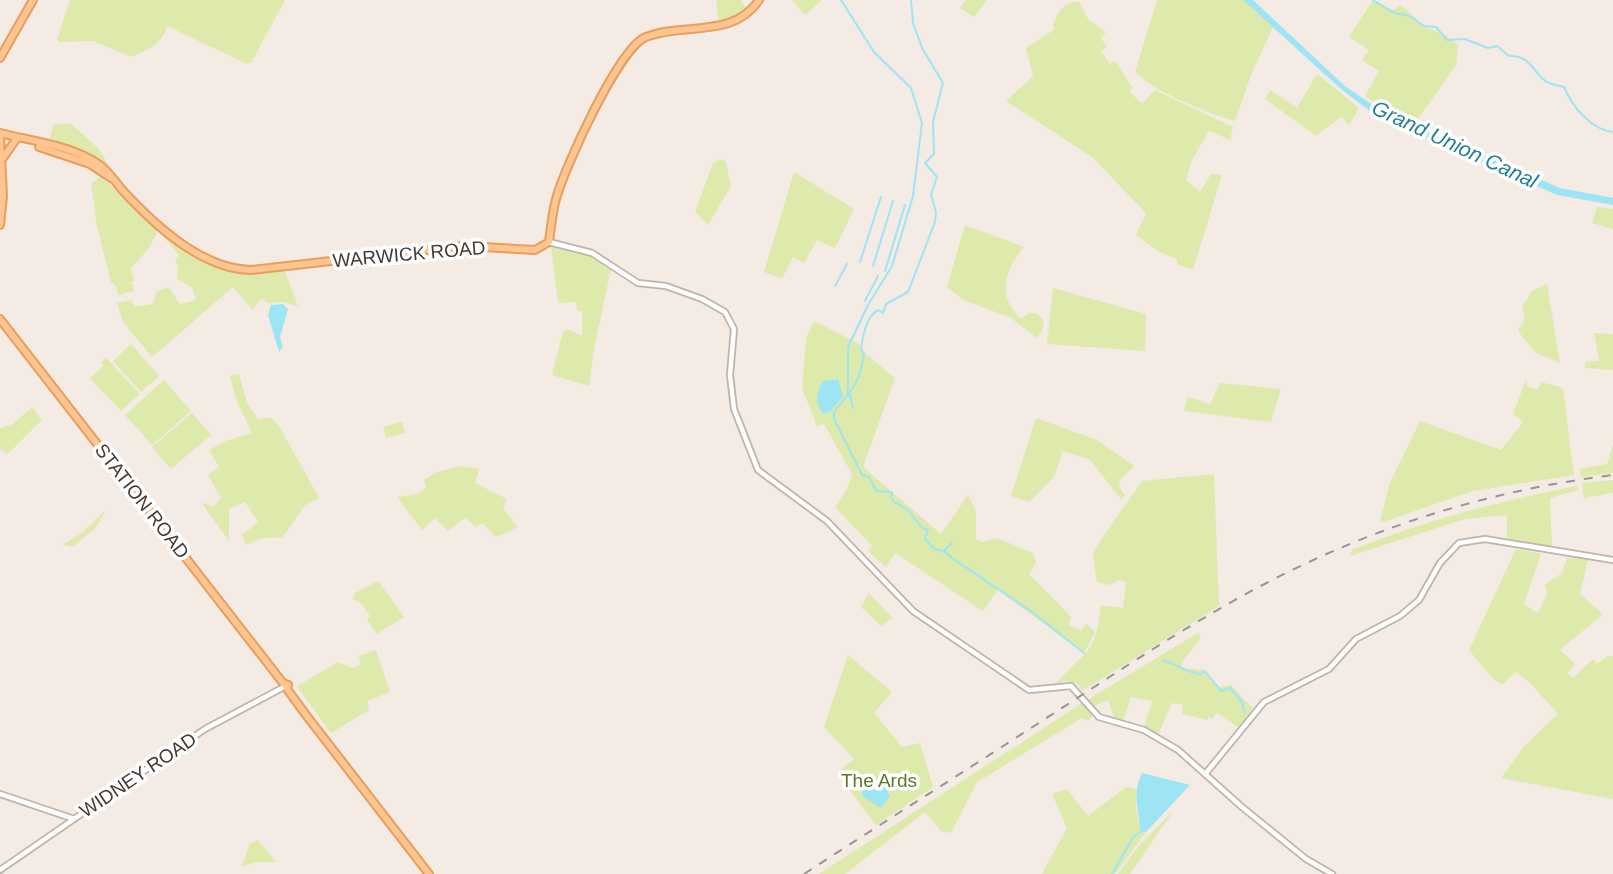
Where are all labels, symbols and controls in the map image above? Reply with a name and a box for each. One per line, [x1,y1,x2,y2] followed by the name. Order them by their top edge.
[1369,96,1543,193] water label: Grand Union Canal
[332,237,486,271] street label: WARWICK ROAD
[91,439,193,563] street label: STATION ROAD
[76,728,200,822] street label: WIDNEY ROAD
[841,770,917,791] park label: The Ards

